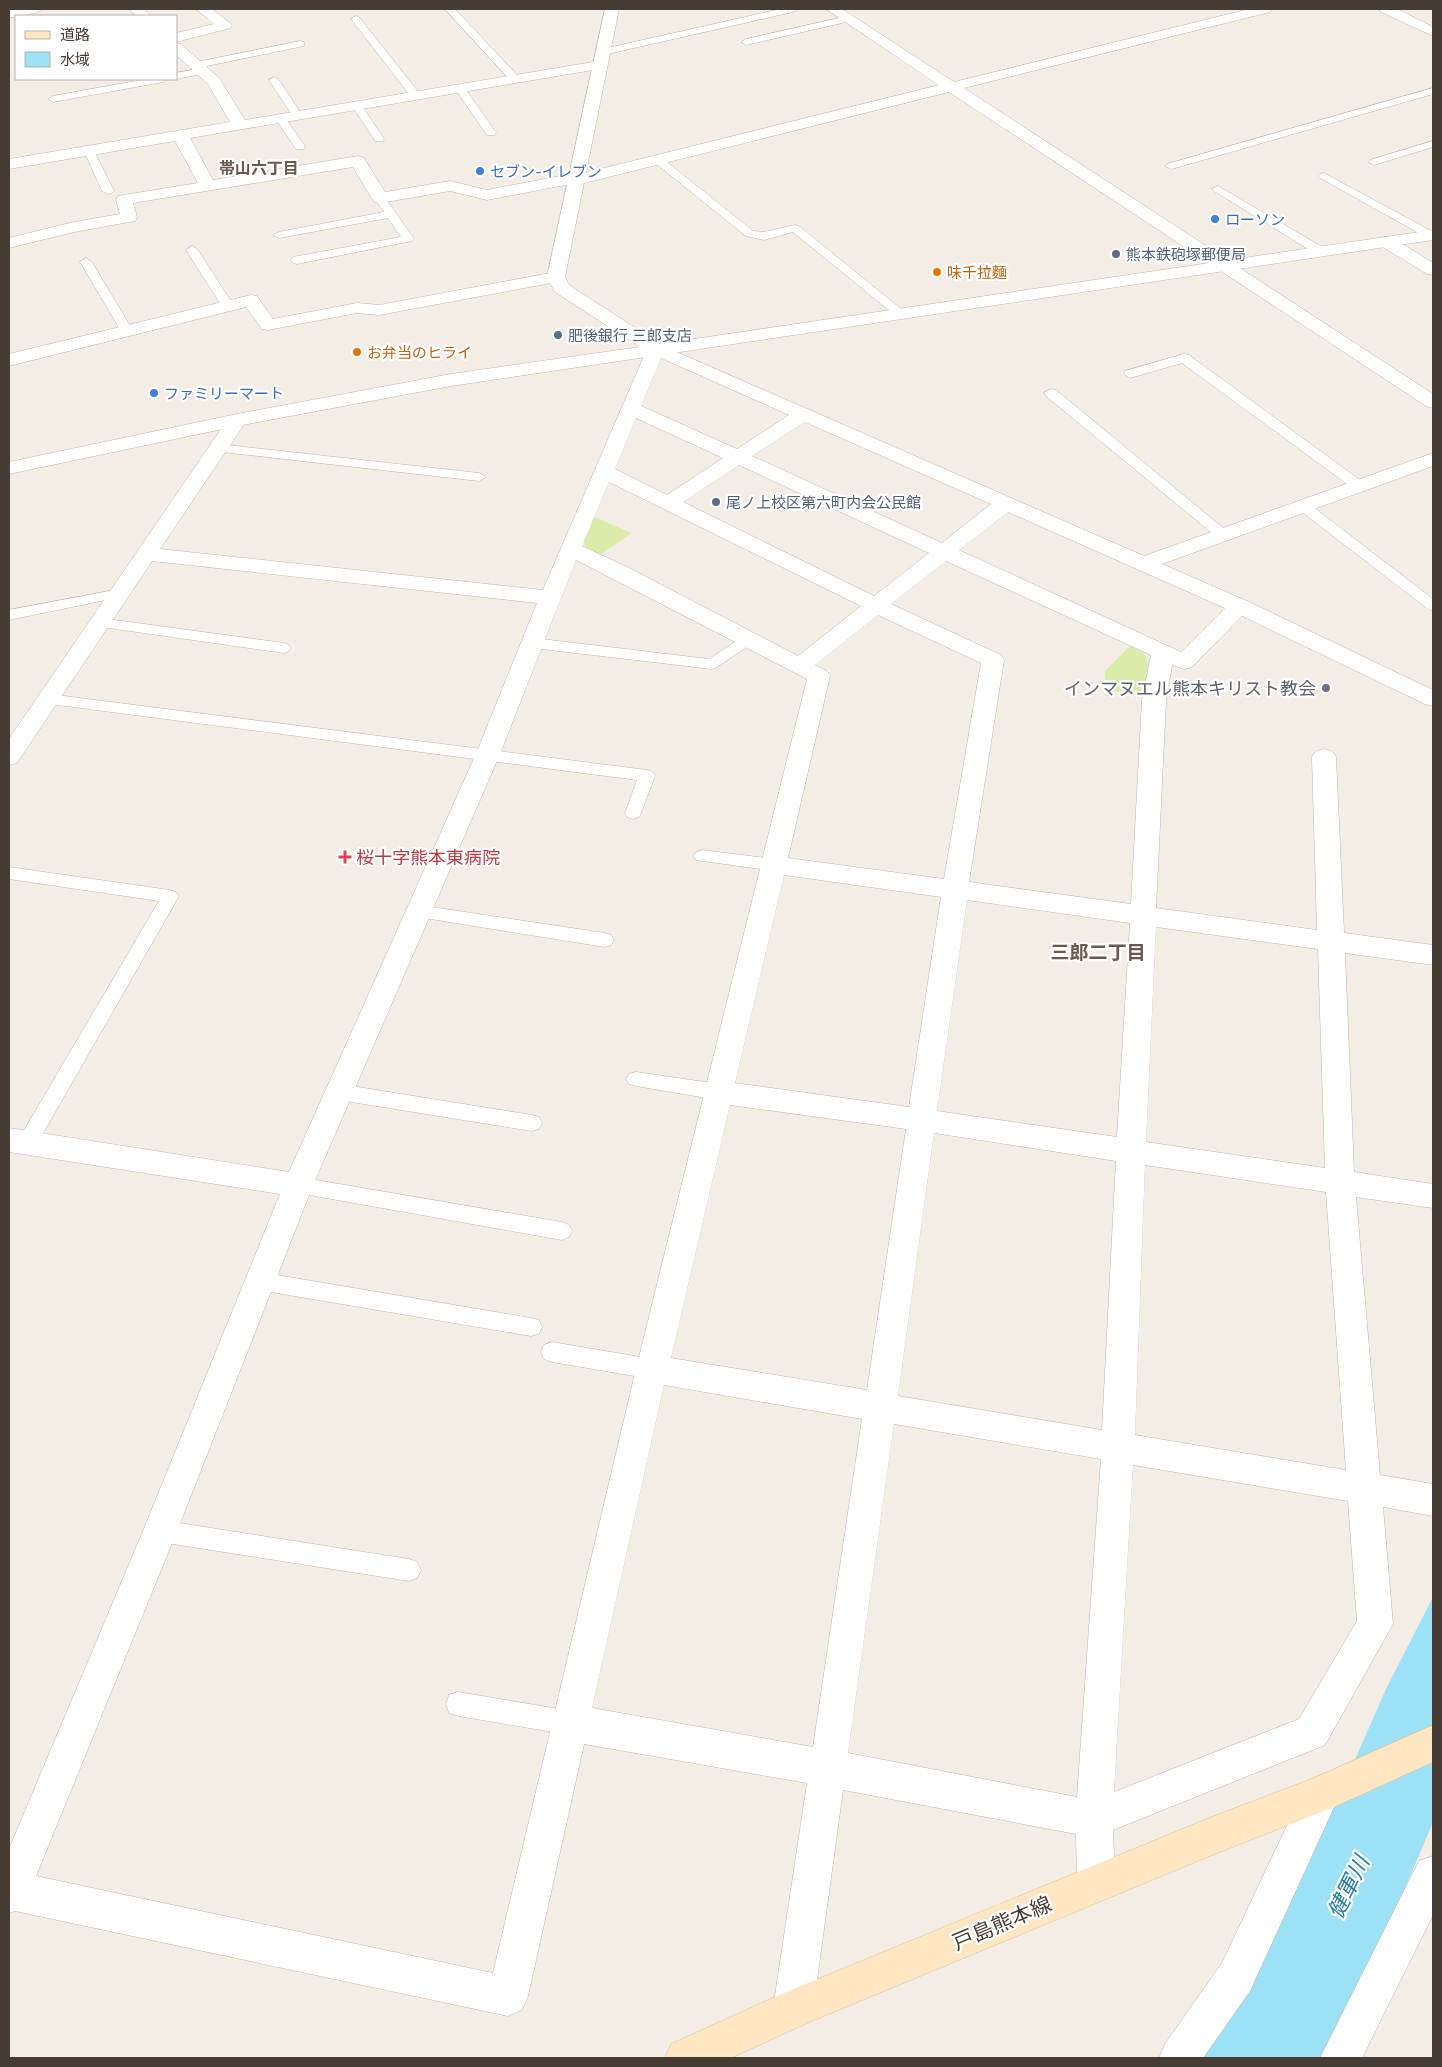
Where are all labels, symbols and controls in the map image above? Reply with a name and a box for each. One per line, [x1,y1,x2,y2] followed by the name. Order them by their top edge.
[15,15,178,80] legend
[60,25,90,44] text: 道路
[60,50,90,69] text: 水域
[219,158,299,179] district label: 帯山六丁目
[490,162,602,181] place label: セブン-イレブン
[474,165,486,177] marker: セブン-イレブン
[1225,210,1285,229] place label: ローソン
[1209,213,1221,225] marker: ローソン
[1126,245,1246,264] place label: 熊本鉄砲塚郵便局
[1110,248,1122,260] marker: 熊本鉄砲塚郵便局
[947,263,1007,282] place label: 味千拉麵
[931,266,943,278] marker: 味千拉麵
[568,326,692,345] place label: 肥後銀行 三郎支店
[552,329,564,341] marker: 肥後銀行 三郎支店
[367,343,472,362] place label: お弁当のヒライ
[351,346,363,358] marker: お弁当のヒライ
[164,384,284,403] place label: ファミリーマート
[148,387,160,399] marker: ファミリーマート
[726,493,921,512] place label: 尾ノ上校区第六町内会公民館
[710,496,722,508] marker: 尾ノ上校区第六町内会公民館
[1064,677,1316,700] place label: インマヌエル熊本キリスト教会
[1320,682,1332,694] marker: インマヌエル熊本キリスト教会
[356,846,500,869] place label: 桜十字熊本東病院
[338,850,352,864] marker: 桜十字熊本東病院
[1050,940,1146,965] district label: 三郎二丁目
[1321,1849,1376,1923] water label: 健軍川
[948,1890,1056,1956] street label: 戸島熊本線

